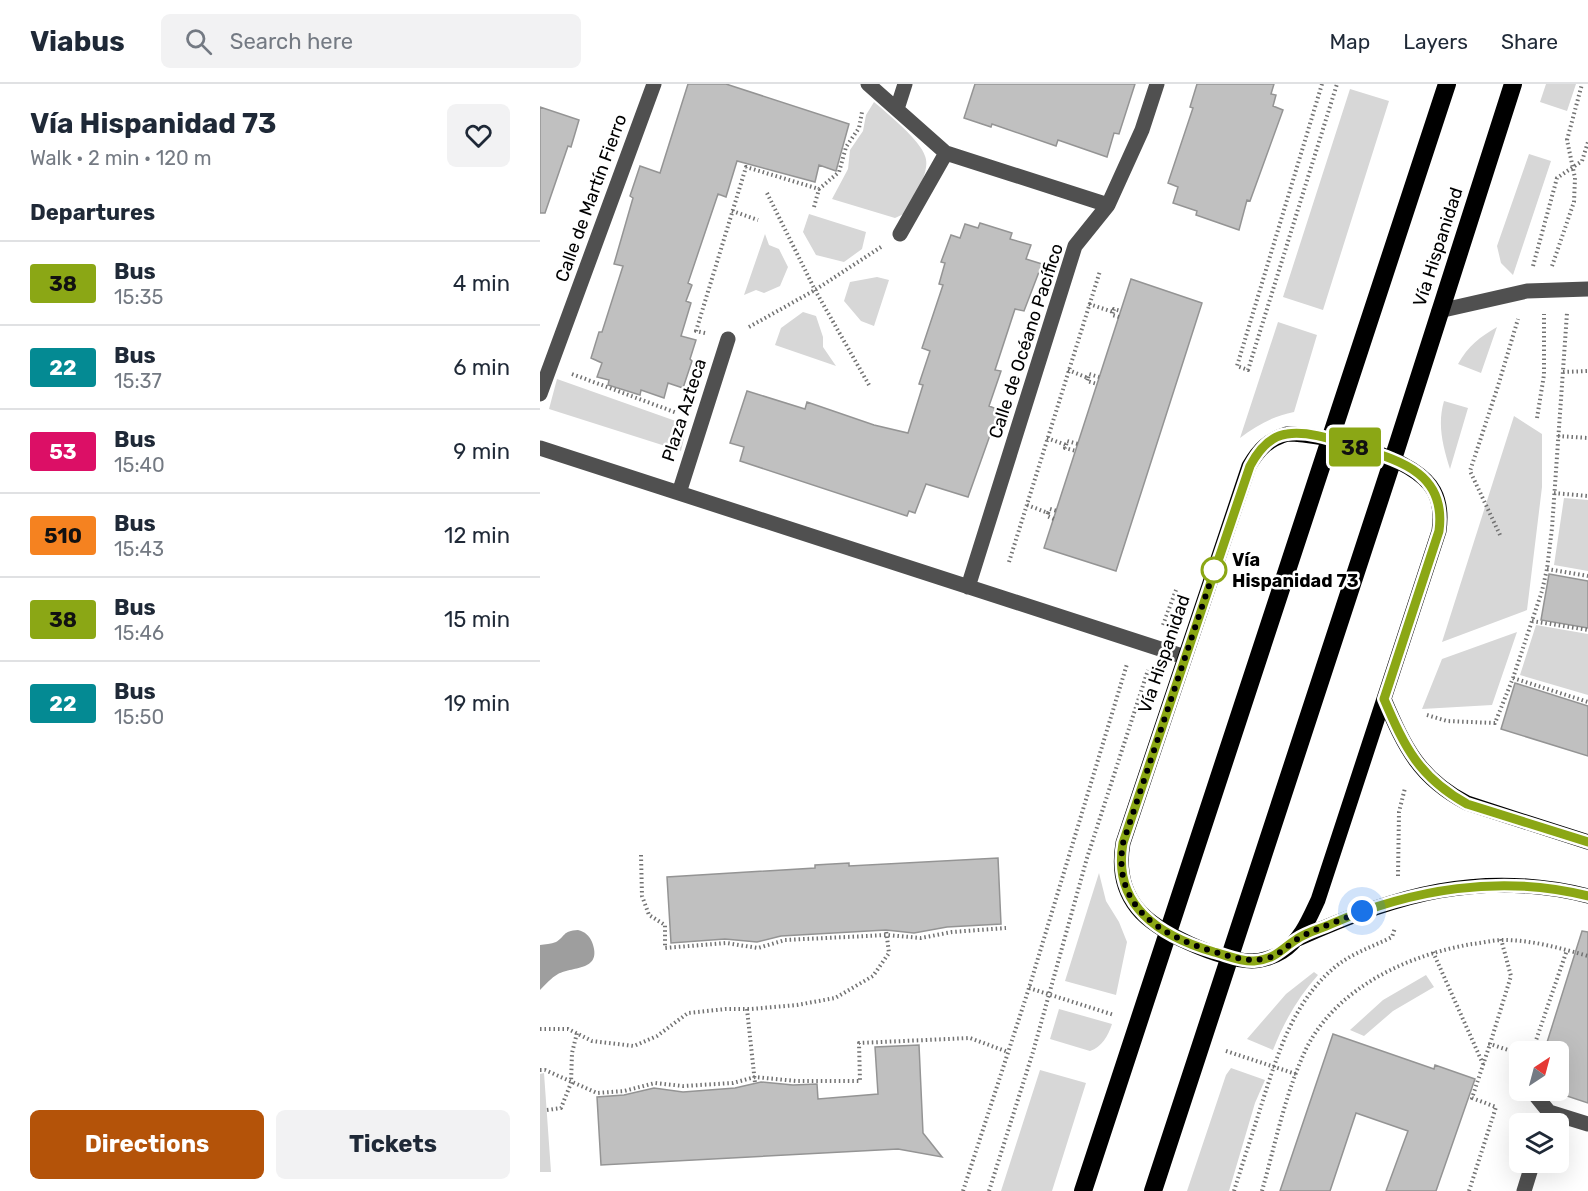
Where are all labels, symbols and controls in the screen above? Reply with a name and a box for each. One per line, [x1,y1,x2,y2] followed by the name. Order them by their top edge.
[161,14,581,68] search box
[30,25,125,58] text: Viabus
[182,25,215,58] icon: search
[230,28,353,55] text: Search here
[1329,29,1370,54] text: Map
[1403,29,1468,54] text: Layers
[1501,29,1558,54] text: Share
[447,104,510,167] button: heart
[30,107,276,140] text: Vía Hispanidad 73
[550,111,632,285] street label: Calle de Martín Fierro
[30,146,211,170] text: Walk · 2 min · 120 m
[1408,185,1468,309] street label: Vía Hispanidad
[30,199,155,226] text: Departures
[984,241,1068,441] street label: Calle de Océano Pacífico
[114,258,156,285] text: Bus
[453,270,510,297] text: 4 min
[49,271,77,296] text: 38
[114,285,163,309] text: 15:35
[114,342,156,369] text: Bus
[453,354,510,381] text: 6 min
[49,355,77,380] text: 22
[657,356,711,464] street label: Plaza Azteca
[114,369,162,393] text: 15:37
[114,426,156,453] text: Bus
[1328,428,1382,466] line badge: 38
[1341,435,1369,460] text: 38
[453,438,510,465] text: 9 min
[49,439,77,464] text: 53
[114,453,165,477] text: 15:40
[114,510,156,537] text: Bus
[444,522,510,549] text: 12 min
[44,523,82,548] text: 510
[114,537,164,561] text: 15:43
[1232,549,1359,592] place label: Vía Hispanidad 73
[1201,557,1227,583] marker: Vía Hispanidad 73
[1133,592,1195,716] street label: Vía Hispanidad
[114,594,156,621] text: Bus
[444,606,510,633] text: 15 min
[49,607,77,632] text: 38
[114,621,164,645] text: 15:46
[114,678,156,705] text: Bus
[444,690,510,717] text: 19 min
[49,691,77,716] text: 22
[114,705,164,729] text: 15:50
[1347,896,1377,926] your location
[1509,1041,1569,1101] north arrow
[1509,1041,1569,1173] map controls
[30,1110,264,1179] button: Directions
[276,1110,510,1179] button: Tickets
[1509,1113,1569,1173] button: layers

